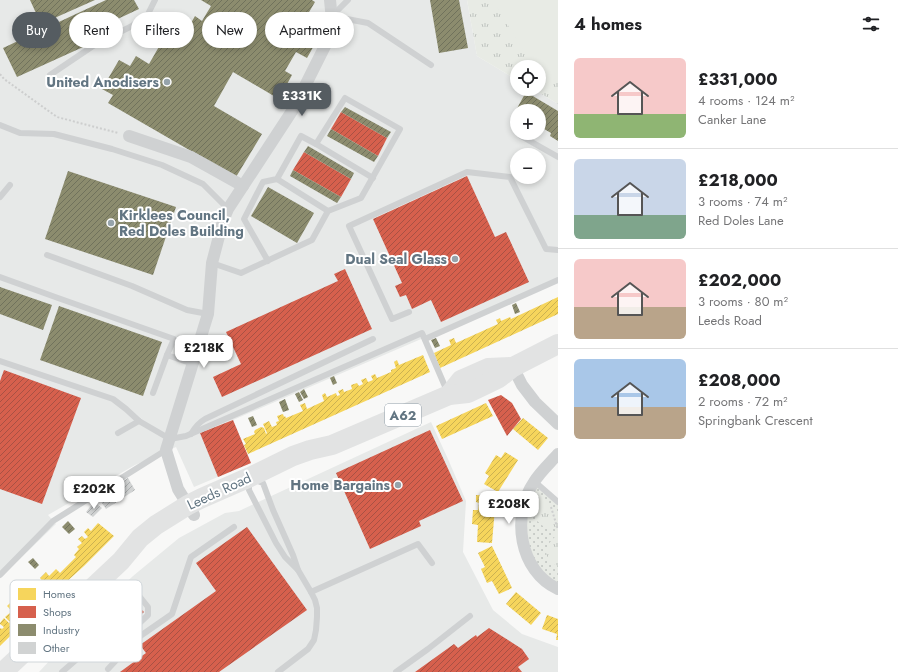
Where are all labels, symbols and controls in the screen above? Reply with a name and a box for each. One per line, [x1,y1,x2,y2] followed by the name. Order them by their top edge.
[12,12,61,48] chip: Buy
[69,12,123,48] chip: Rent
[131,12,194,48] chip: Filters
[202,12,257,48] chip: New
[265,12,354,48] chip: Apartment
[574,12,642,36] text: 4 homes
[860,13,882,35] icon: filters
[510,60,546,184] map controls
[510,60,546,96] button: locate
[698,67,777,91] text: £331,000
[46,72,160,92] place label: United Anodisers
[606,74,654,122] icon: home
[162,77,172,87] marker: United Anodisers
[274,83,330,117] pin: £331K
[282,86,322,105] text: £331K
[698,91,794,110] text: 4 rooms · 124 m²
[510,104,546,140] button: +
[698,110,766,129] text: Canker Lane
[510,148,546,184] button: −
[698,168,778,192] text: £218,000
[606,175,654,223] icon: home
[698,192,787,211] text: 3 rooms · 74 m²
[119,205,244,241] place label: Kirklees Council, Red Doles Building
[698,211,784,230] text: Red Doles Lane
[106,218,116,228] marker: Kirklees Council, Red Doles Building
[345,249,448,269] place label: Dual Seal Glass
[450,254,460,264] marker: Dual Seal Glass
[698,268,781,292] text: £202,000
[606,275,654,323] icon: home
[698,292,788,311] text: 3 rooms · 80 m²
[698,311,762,330] text: Leeds Road
[176,335,232,369] pin: £218K
[184,338,224,357] text: £218K
[698,368,780,392] text: £208,000
[606,375,654,423] icon: home
[698,392,788,411] text: 2 rooms · 72 m²
[385,404,421,426] road number: A62
[698,411,813,430] text: Springbank Crescent
[184,467,254,515] street label: Leeds Road
[290,475,391,495] place label: Home Bargains
[66,476,122,510] pin: £202K
[73,479,115,498] text: £202K
[393,480,403,490] marker: Home Bargains
[481,491,537,525] pin: £208K
[488,494,530,513] text: £208K
[10,580,142,662] legend
[43,586,76,602] text: Homes
[43,604,72,620] text: Shops
[43,622,80,638] text: Industry
[43,640,70,656] text: Other

